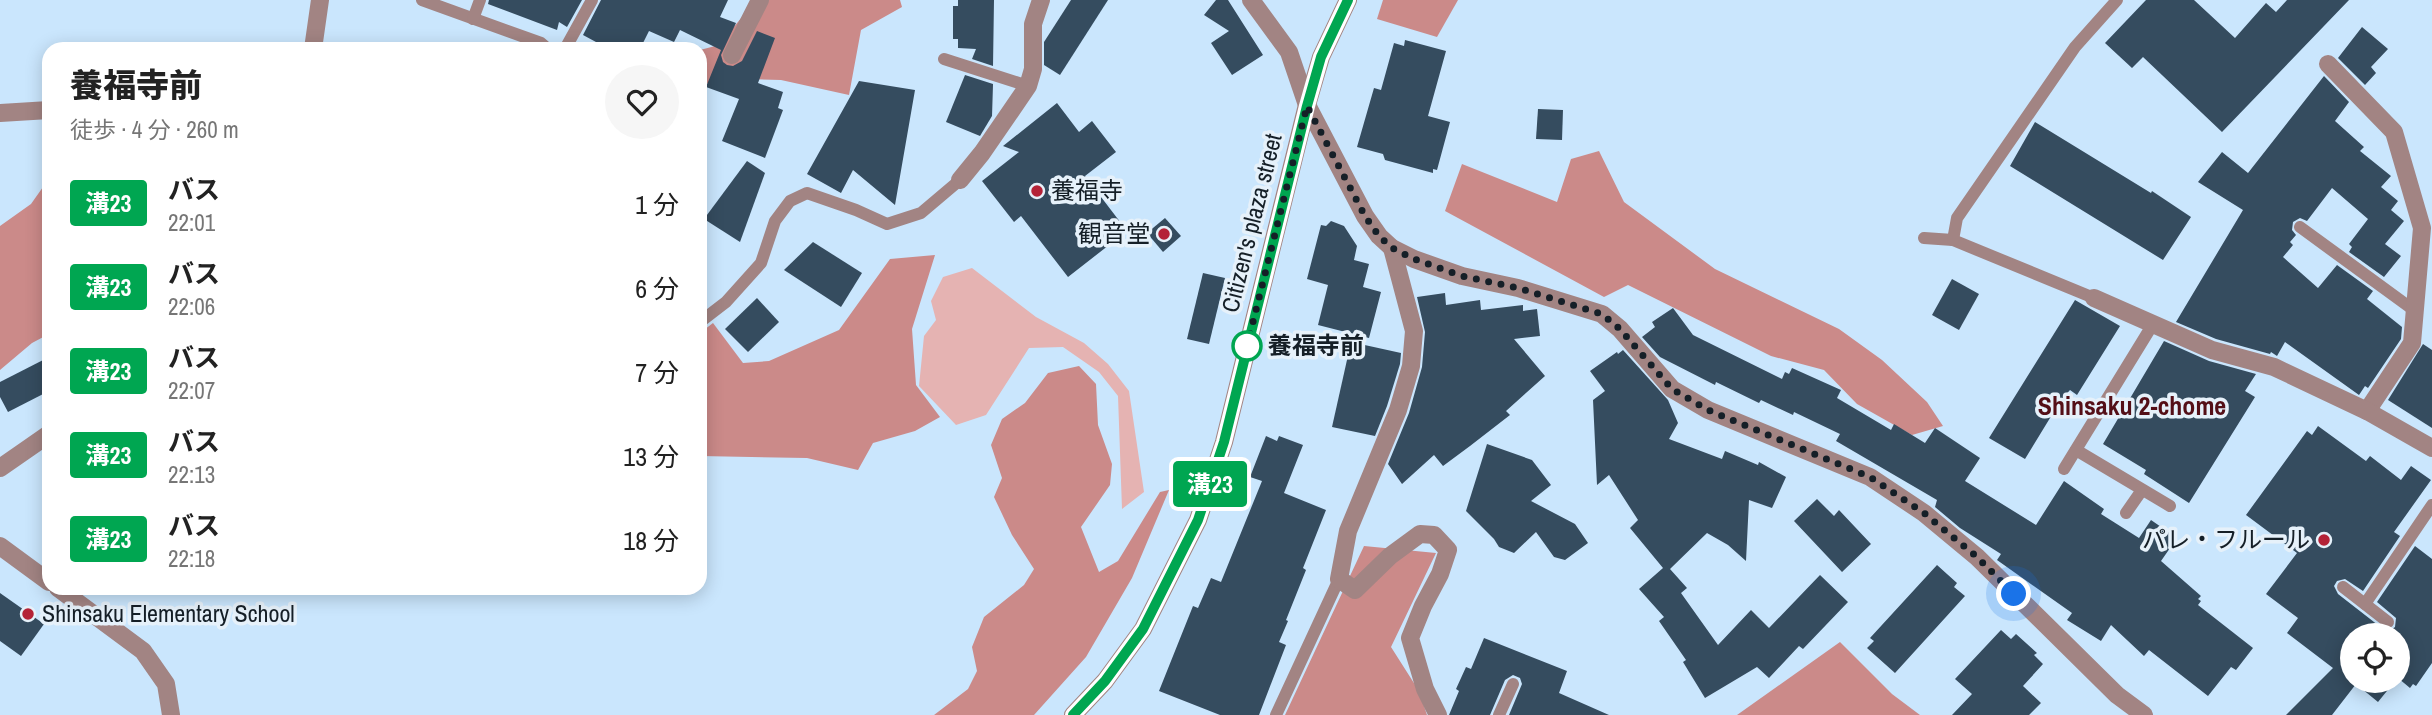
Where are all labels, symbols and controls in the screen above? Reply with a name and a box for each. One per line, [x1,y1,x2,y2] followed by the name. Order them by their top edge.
[70,63,202,107] text: 養福寺前
[605,65,679,139] button: heart
[70,114,239,145] text: 徒歩 · 4 分 · 260 m
[1213,130,1289,315] street label: Citizen's plaza street
[168,172,220,207] text: バス
[1051,174,1123,206] place label: 養福寺
[1029,183,1045,199] marker: 養福寺
[86,187,131,219] text: 溝23
[635,187,679,222] text: 1 分
[168,207,215,238] text: 22:01
[1078,217,1150,249] place label: 観音堂
[1156,226,1172,242] marker: 観音堂
[168,256,220,291] text: バス
[86,271,131,303] text: 溝23
[635,271,679,306] text: 6 分
[168,291,215,322] text: 22:06
[1268,329,1364,361] place label: 養福寺前
[1232,331,1262,361] marker: 養福寺前
[168,340,220,375] text: バス
[86,355,131,387] text: 溝23
[635,355,679,390] text: 7 分
[168,375,215,406] text: 22:07
[2038,388,2226,423] district label: Shinsaku 2-chome
[168,424,220,459] text: バス
[86,439,131,471] text: 溝23
[623,439,679,474] text: 13 分
[168,459,215,490] text: 22:13
[1170,461,1250,507] line badge: 溝23
[1187,468,1233,500] text: 溝23
[168,508,220,543] text: バス
[86,523,131,555] text: 溝23
[623,523,679,558] text: 18 分
[2142,523,2310,555] place label: パレ・フルール
[2316,532,2332,548] marker: パレ・フルール
[168,543,215,574] text: 22:18
[1996,576,2031,611] your location
[42,597,295,629] place label: Shinsaku Elementary School
[20,606,36,622] marker: Shinsaku Elementary School
[2340,623,2410,693] map controls
[2340,623,2410,693] button: locate

